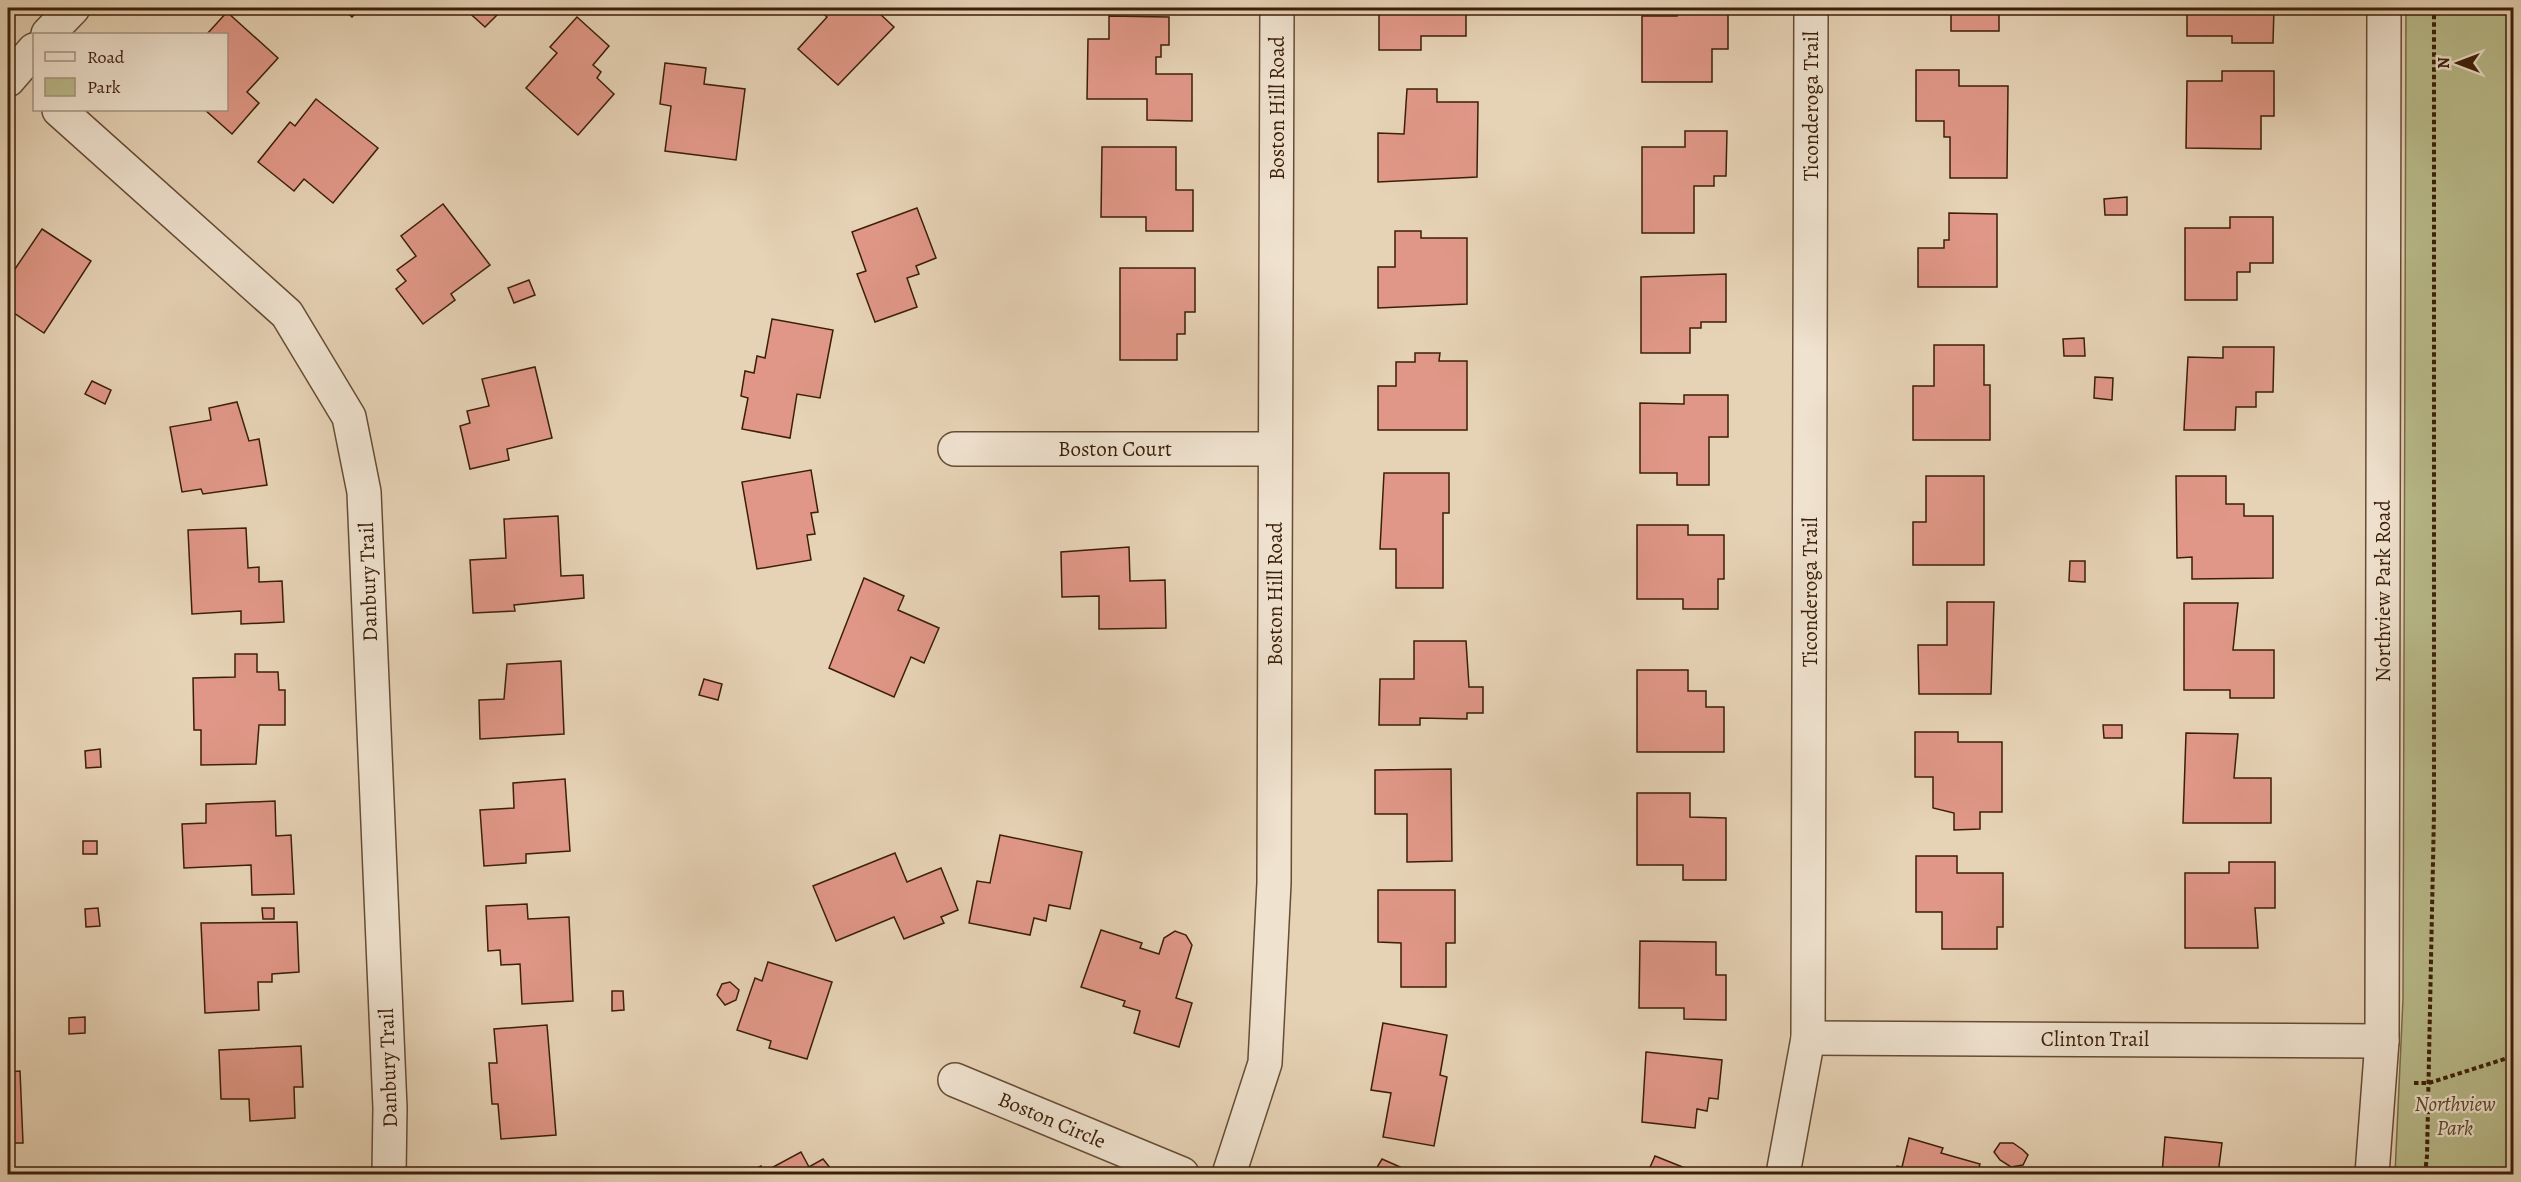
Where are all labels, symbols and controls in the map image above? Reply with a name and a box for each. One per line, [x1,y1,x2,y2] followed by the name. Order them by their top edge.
[1797,31,1825,181] street label: Ticonderoga Trail
[33,33,228,111] legend
[2428,33,2488,93] north arrow
[1263,35,1291,180] street label: Boston Hill Road
[87,45,125,69] text: Road
[2433,57,2455,69] text: N
[87,75,121,99] text: Park
[1058,435,1172,463] street label: Boston Court
[2369,499,2397,682] street label: Northview Park Road
[1796,517,1824,667] street label: Ticonderoga Trail
[1261,521,1289,666] street label: Boston Hill Road
[352,522,384,642] street label: Danbury Trail
[372,1008,404,1128] street label: Danbury Trail
[2041,1025,2149,1053] street label: Clinton Trail
[994,1085,1110,1155] street label: Boston Circle
[2414,1090,2496,1142] park label: Northview Park

